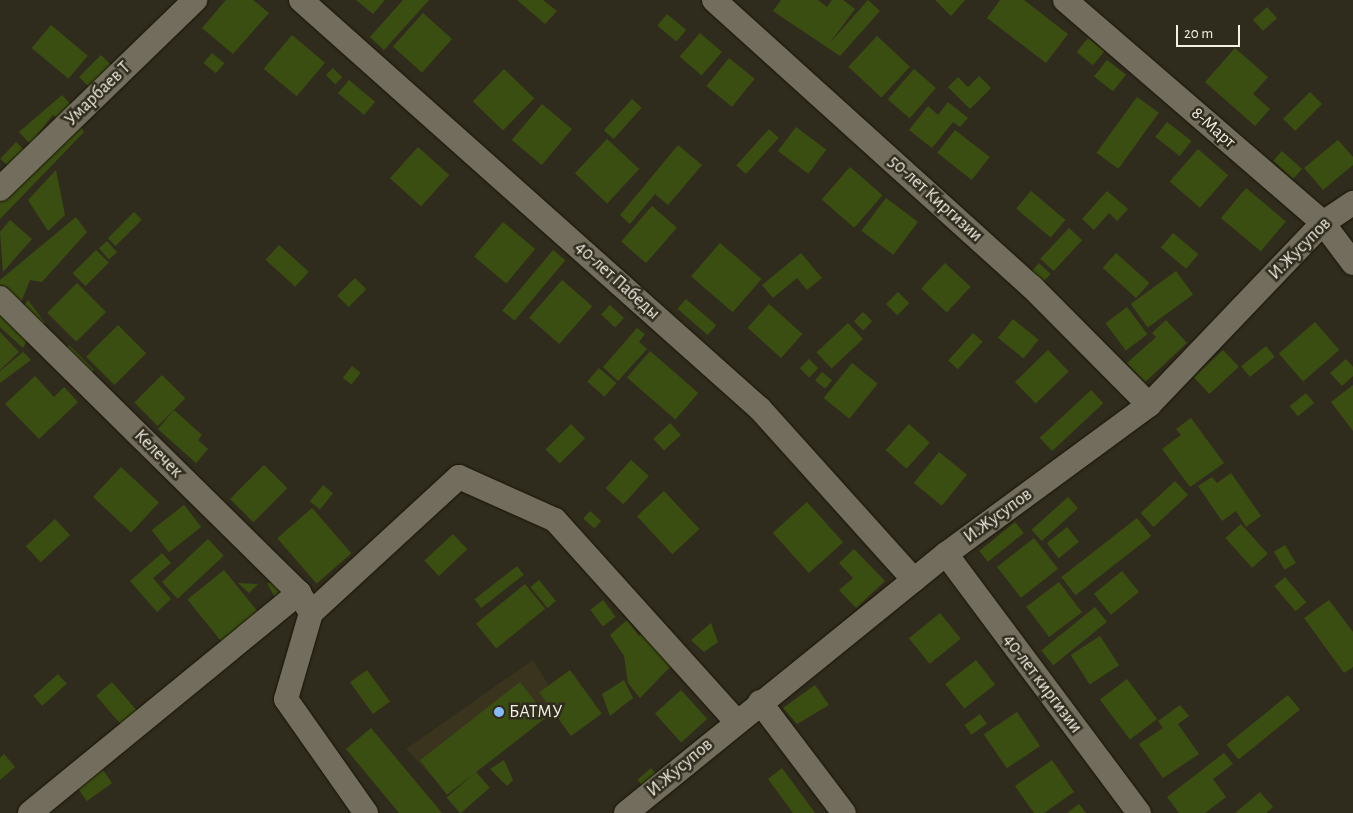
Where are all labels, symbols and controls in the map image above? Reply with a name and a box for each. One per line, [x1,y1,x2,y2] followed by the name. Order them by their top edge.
[1178,15,1242,47] scale bar
[1184,26,1213,41] text: 20 m
[61,57,135,131] street label: Умарбаев Т
[1186,103,1240,153] street label: 8-Март
[884,151,986,247] street label: 50-лет Киргизии
[1264,213,1336,285] street label: И.Жусупов
[570,237,664,325] street label: 40-лет Пабеды
[129,425,187,483] street label: Келечек
[960,484,1036,548] street label: И.Жусупов
[998,630,1086,738] street label: 40-лет киргизии
[509,701,562,723] place label: БАТМУ
[493,706,505,718] marker: БАТМУ
[643,734,717,802] street label: И.Жусупов

